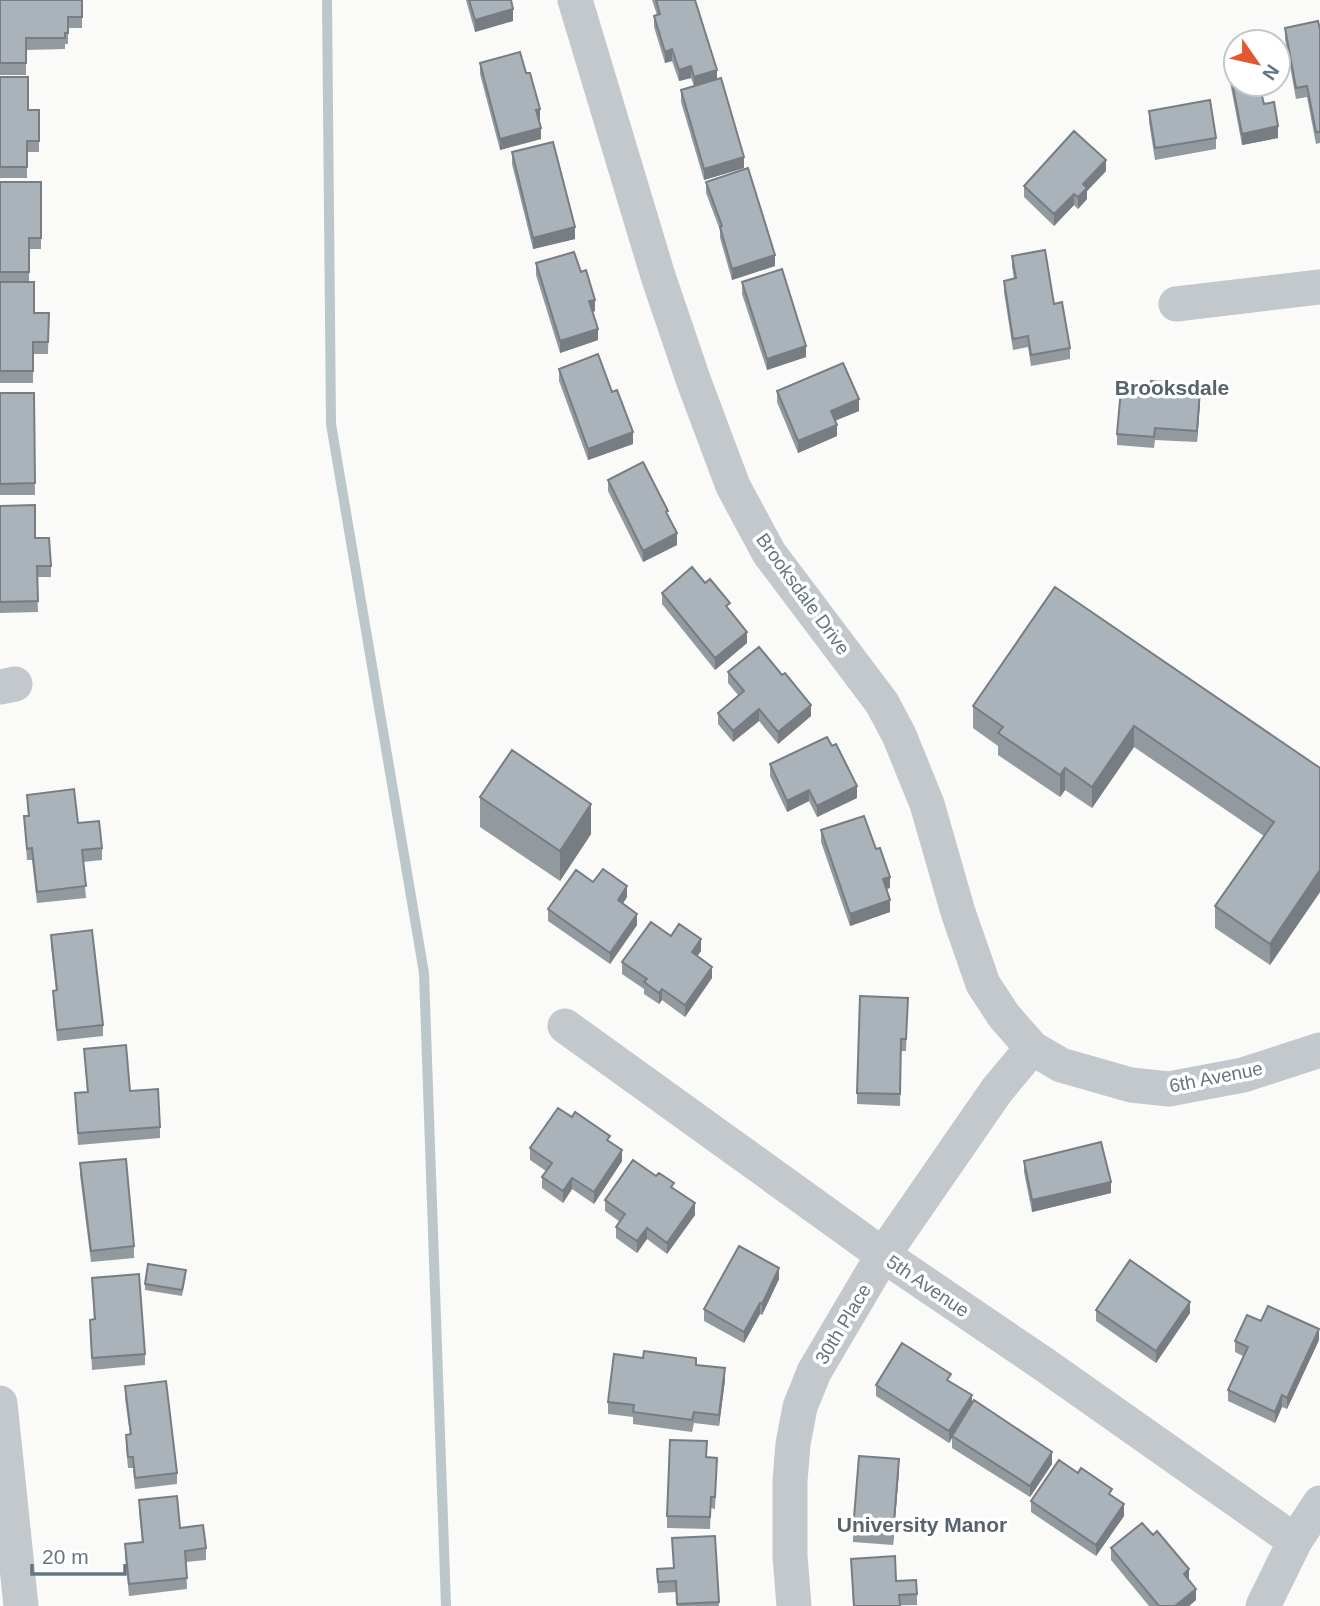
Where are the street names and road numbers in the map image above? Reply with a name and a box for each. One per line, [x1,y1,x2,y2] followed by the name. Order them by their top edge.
[752,529,854,659] street label: Brooksdale Drive
[1167,1058,1265,1096] street label: 6th Avenue
[883,1251,973,1321] street label: 5th Avenue
[811,1280,875,1368] street label: 30th Place

